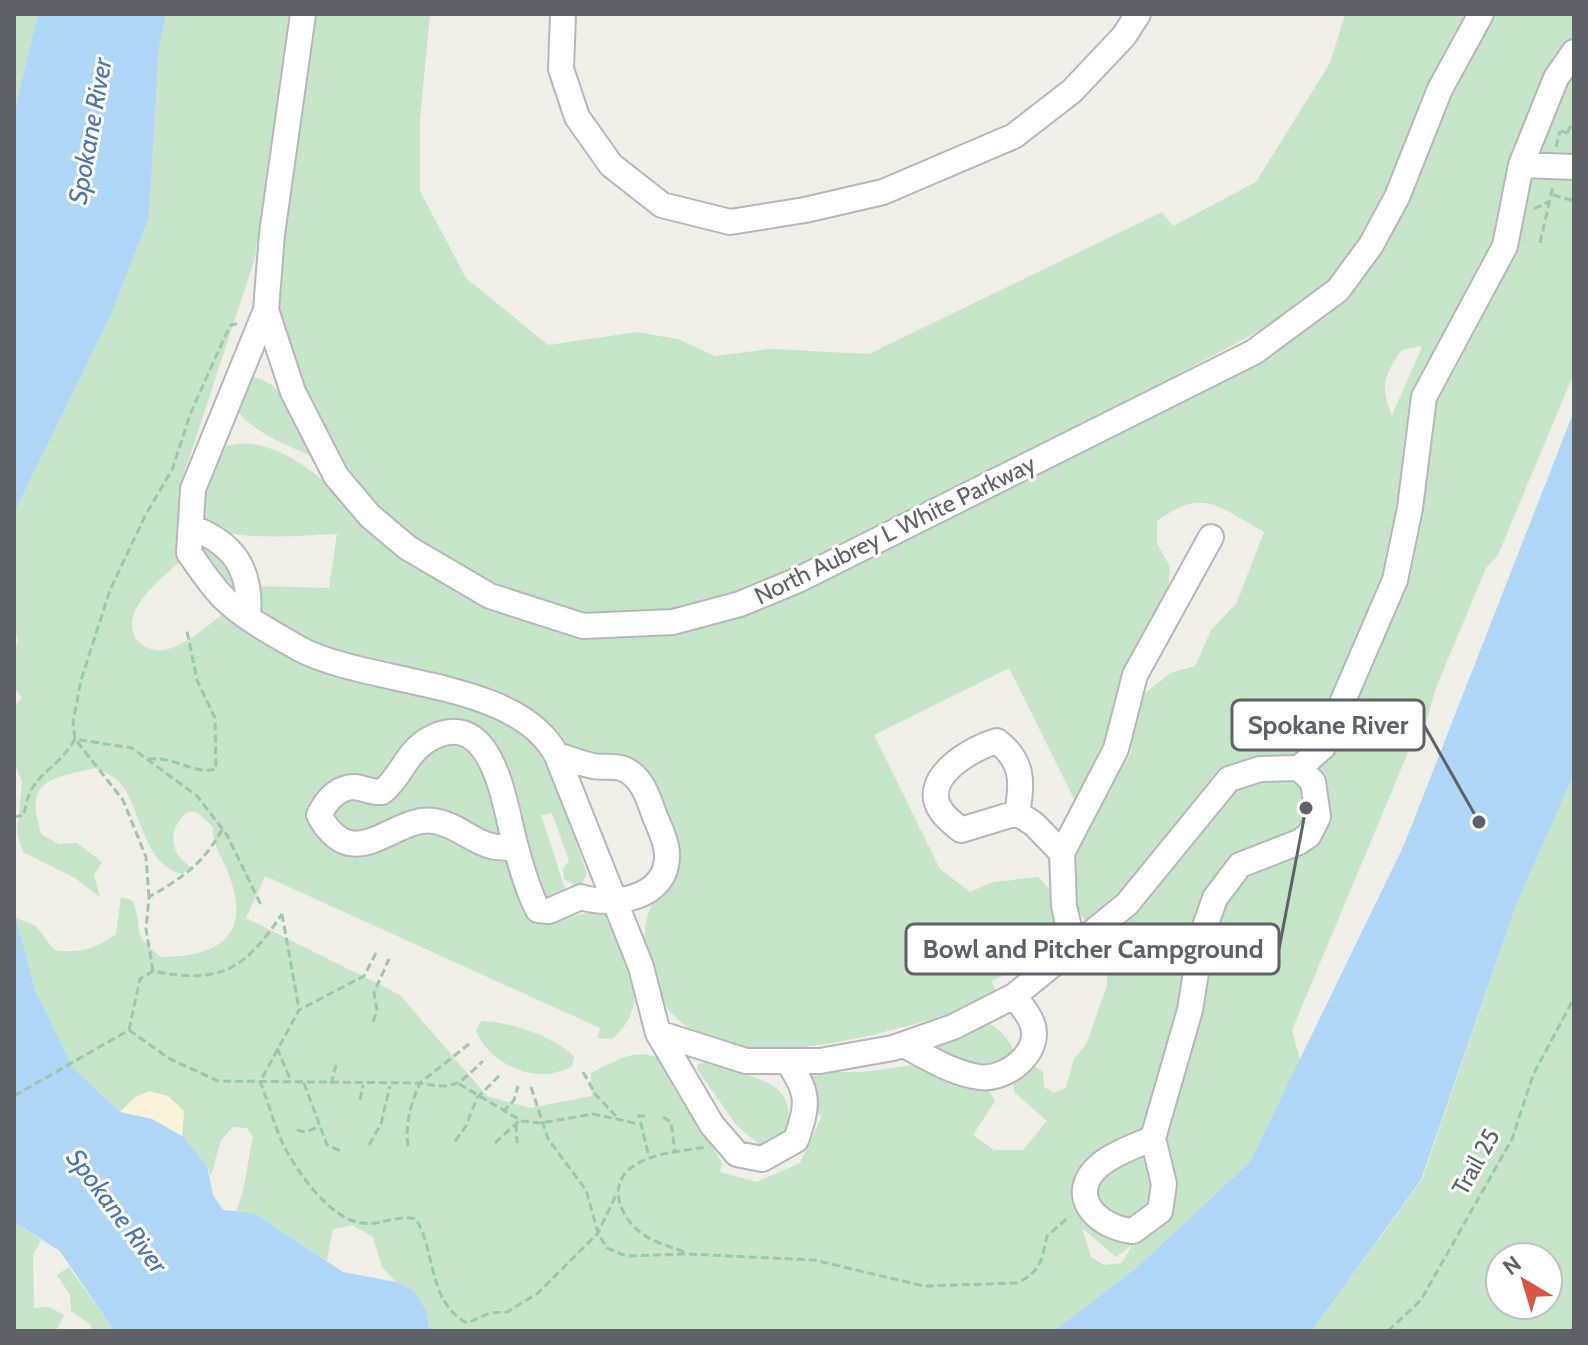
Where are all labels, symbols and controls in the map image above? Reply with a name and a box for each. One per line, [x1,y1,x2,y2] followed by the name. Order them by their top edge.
[61,54,119,207] water label: Spokane River
[750,449,1040,610] street label: North Aubrey L White Parkway
[1232,700,1424,750] callout: Spokane River
[1248,709,1409,741] text: Spokane River
[906,924,1279,974] callout: Bowl and Pitcher Campground
[923,933,1264,965] text: Bowl and Pitcher Campground
[1446,1124,1506,1200] street label: Trail 25
[60,1142,175,1280] water label: Spokane River
[1484,1241,1564,1321] north arrow
[1498,1250,1526,1281] text: N

